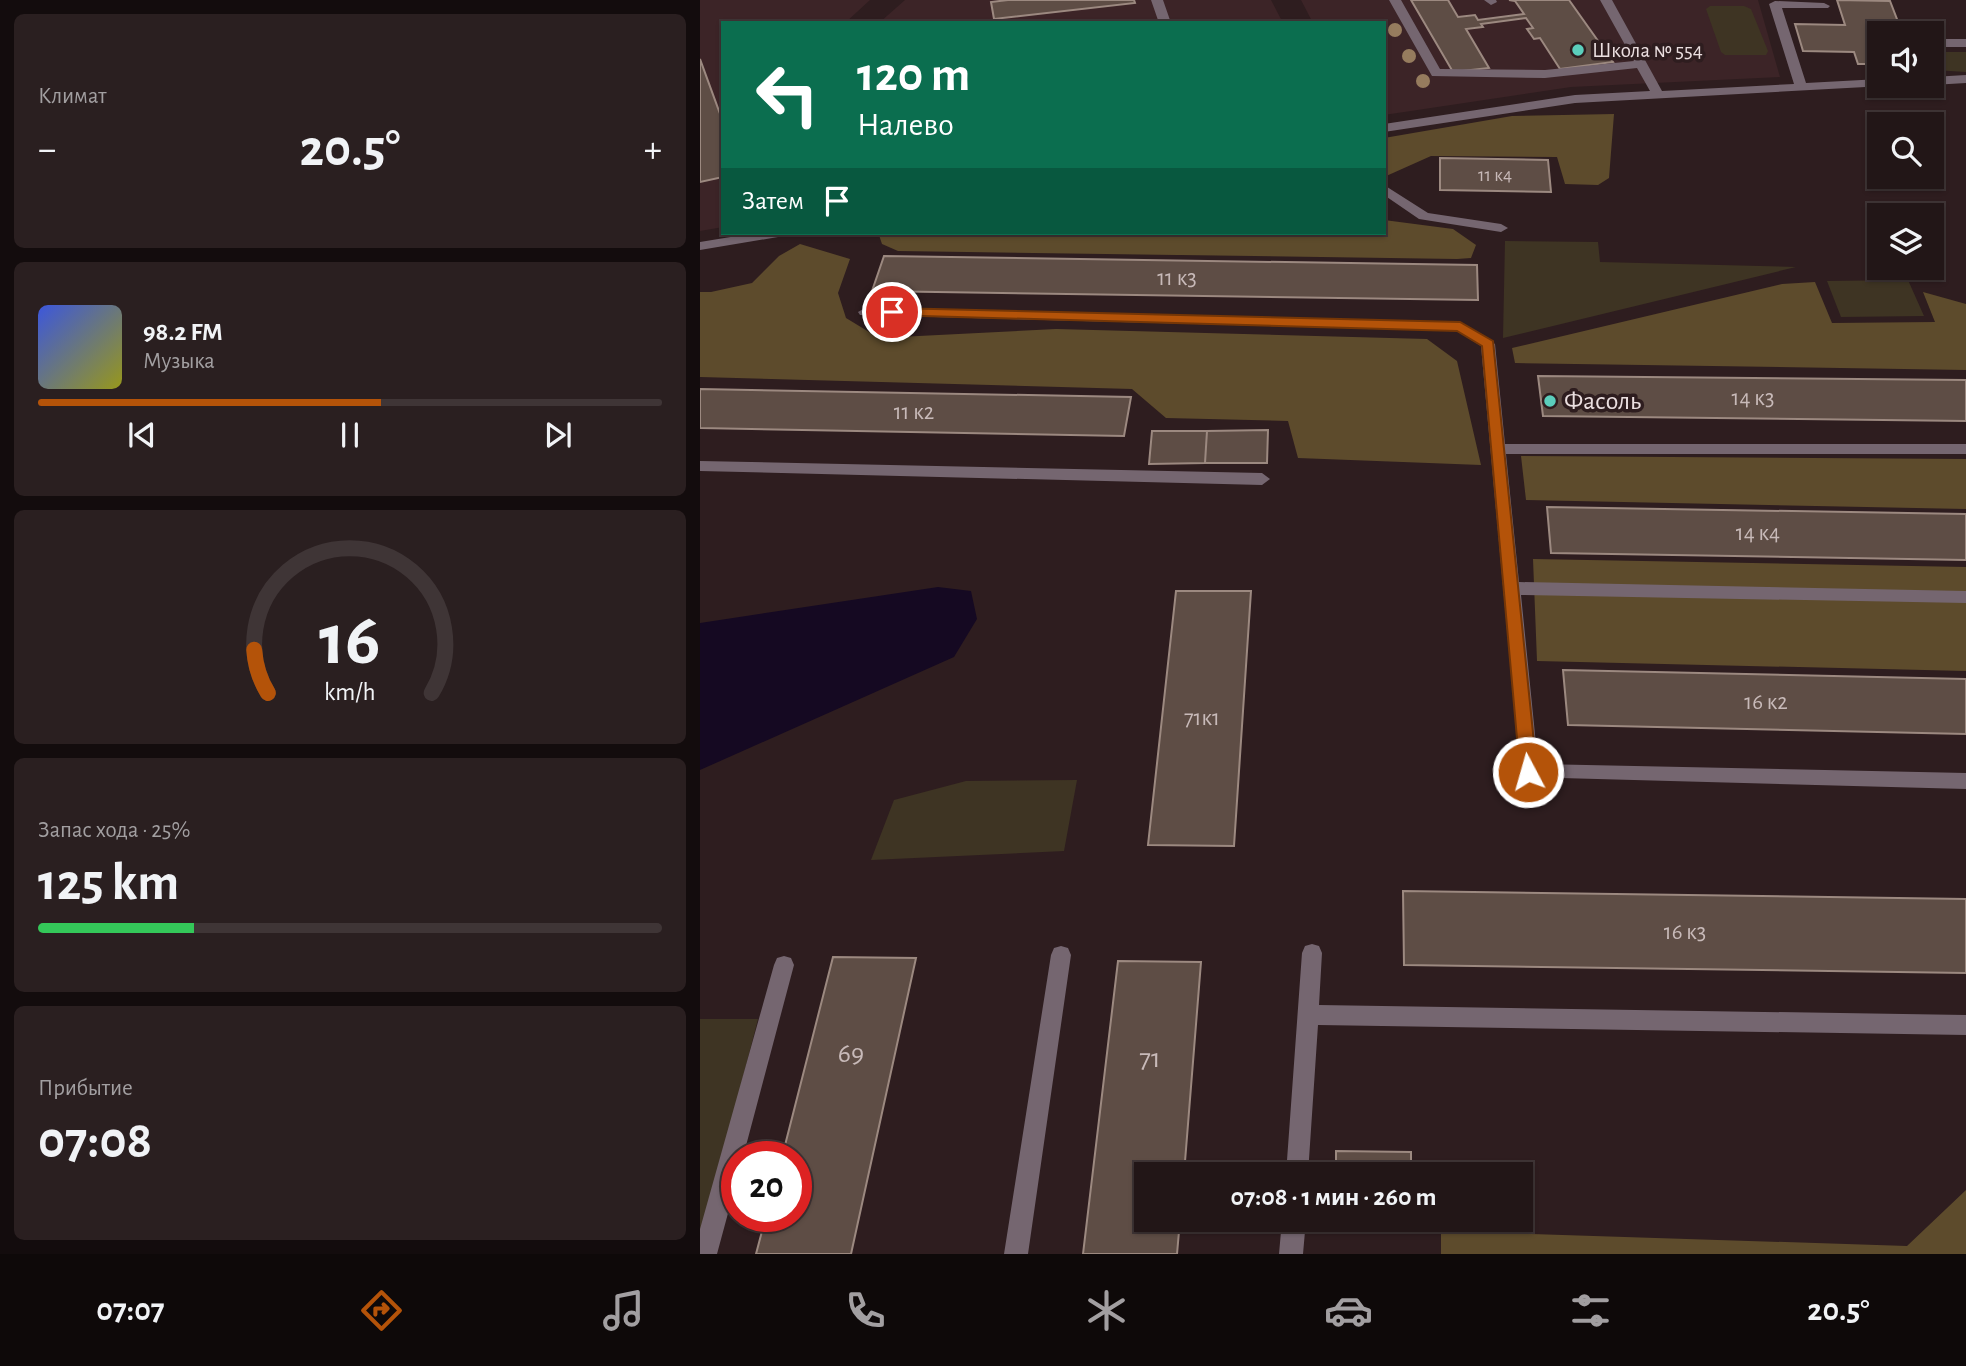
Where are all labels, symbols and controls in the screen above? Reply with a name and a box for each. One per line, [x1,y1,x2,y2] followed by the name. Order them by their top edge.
[1867,21,1944,280] map controls
[1867,21,1944,98] button: sound
[1592,40,1703,61] place label: Школа № 554
[1570,42,1586,58] marker: Школа № 554
[742,49,833,140] icon: left
[857,51,970,100] text: 120 m
[38,85,107,108] text: Климат
[857,109,954,141] text: Налево
[1867,112,1944,189] button: search
[299,123,401,175] text: 20.5°
[38,131,56,169] text: −
[644,131,662,169] text: +
[1478,166,1512,185] house number: 11 к4
[818,182,856,220] icon: arrive
[742,188,804,214] text: Затем
[1867,203,1944,280] button: layers
[1157,267,1197,290] house number: 11 к3
[862,282,922,342] pin
[873,293,911,331] icon: arrive
[143,319,223,345] text: 98.2 FM
[143,350,215,373] text: Музыка
[1732,387,1774,410] house number: 14 к3
[1564,388,1641,414] place label: Фасоль
[1542,393,1558,409] marker: Фасоль
[894,401,934,424] house number: 11 к2
[123,416,161,454] icon: previous
[331,416,369,454] icon: pause
[539,416,577,454] icon: next
[1736,522,1780,545] house number: 14 к4
[319,605,381,678] text: 16
[324,680,376,705] text: km/h
[1744,691,1788,714] house number: 16 к2
[1184,707,1220,730] house number: 71к1
[1491,735,1565,809] position arrow
[38,819,190,842] text: Запас хода · 25%
[38,857,179,909] text: 125 km
[1664,921,1706,944] house number: 16 к3
[838,1040,864,1068] house number: 69
[1139,1045,1161,1073] house number: 71
[38,1077,133,1100] text: Прибытие
[38,1115,152,1167] text: 07:08
[721,1141,812,1232] speed limit sign: 20
[1231,1184,1436,1210] text: 07:08 · 1 мин · 260 m
[357,1286,406,1335] icon: directions
[599,1286,648,1335] icon: music
[841,1286,890,1335] icon: phone
[1082,1286,1131,1335] icon: climate
[1324,1286,1373,1335] icon: car
[1566,1286,1615,1335] icon: filters
[96,1294,165,1326] text: 07:07
[1807,1294,1870,1326] text: 20.5°

